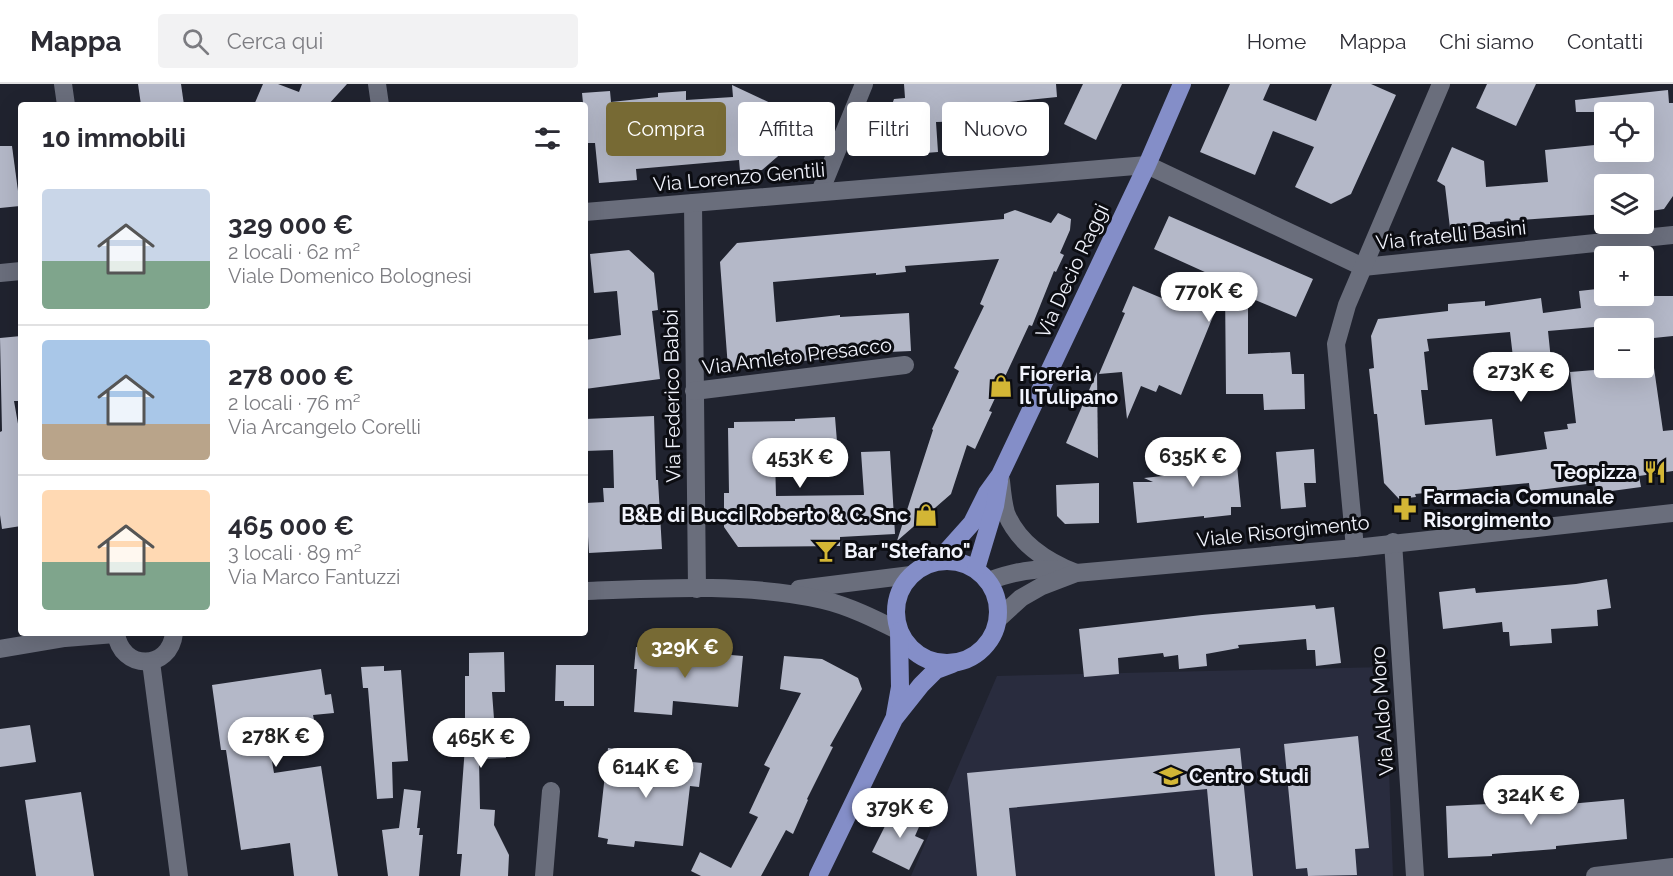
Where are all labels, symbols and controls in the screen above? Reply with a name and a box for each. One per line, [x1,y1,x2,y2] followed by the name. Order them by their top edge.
[158,14,578,68] search box
[30,25,122,58] text: Mappa
[179,25,212,58] icon: search
[227,28,323,54] text: Cerca qui
[1247,29,1306,54] text: Home
[1339,29,1406,54] text: Mappa
[1439,29,1534,54] text: Chi siamo
[1567,29,1643,54] text: Contatti
[606,102,726,156] chip: Compra
[738,102,835,156] chip: Affitta
[847,102,930,156] chip: Filtri
[942,102,1049,156] chip: Nuovo
[1594,102,1654,378] map controls
[1594,102,1654,162] button: locate
[531,122,564,155] icon: filters
[42,123,186,153] text: 10 immobili
[652,158,826,196] street label: Via Lorenzo Gentili
[1594,174,1654,234] button: layers
[1030,200,1114,342] street label: Via Decio Raggi
[228,210,354,240] text: 329 000 €
[90,213,162,285] icon: home
[1375,215,1527,255] street label: Via fratelli Basini
[228,240,360,264] text: 2 locali · 62 m²
[1594,246,1654,306] button: +
[228,264,472,288] text: Viale Domenico Bolognesi
[1160,272,1258,323] pin: 770K €
[1175,279,1243,303] text: 770K €
[658,309,686,483] street label: Via Federico Babbi
[1594,318,1654,378] button: −
[701,332,893,380] street label: Via Amleto Presacco
[1472,352,1570,403] pin: 273K €
[1487,359,1555,383] text: 273K €
[228,361,354,391] text: 278 000 €
[1019,362,1118,409] place label: Fioreria Il Tulipano
[90,364,162,436] icon: home
[988,373,1014,399] shop icon: Fioreria Il Tulipano
[228,391,361,415] text: 2 locali · 76 m²
[228,415,421,439] text: Via Arcangelo Corelli
[1144,437,1242,488] pin: 635K €
[751,438,849,489] pin: 453K €
[1159,444,1227,468] text: 635K €
[766,445,834,469] text: 453K €
[1642,459,1668,485] restaurant icon: Teopizza
[1554,460,1637,484] place label: Teopizza
[1423,485,1614,532] place label: Farmacia Comunale Risorgimento
[1392,496,1418,522] pharmacy icon: Farmacia Comunale Risorgimento
[913,502,939,528] shop icon: B&B di Bucci Roberto & C. Snc
[621,503,908,527] place label: B&B di Bucci Roberto & C. Snc
[1195,510,1371,552] street label: Viale Risorgimento
[228,511,354,541] text: 465 000 €
[90,514,162,586] icon: home
[813,538,839,564] bar icon: Bar "Stefano"
[844,539,971,563] place label: Bar "Stefano"
[228,541,362,565] text: 3 locali · 89 m²
[228,565,400,589] text: Via Marco Fantuzzi
[636,628,734,679] pin: 329K €
[651,635,719,659] text: 329K €
[1366,645,1398,776] street label: Via Aldo Moro
[227,717,325,768] pin: 278K €
[432,718,530,769] pin: 465K €
[242,724,310,748] text: 278K €
[447,725,515,749] text: 465K €
[597,748,695,799] pin: 614K €
[612,755,680,779] text: 614K €
[1158,763,1184,789] school or university icon: Centro Studi
[1189,764,1309,788] place label: Centro Studi
[1482,775,1580,826] pin: 324K €
[1497,782,1565,806] text: 324K €
[851,788,949,839] pin: 379K €
[866,795,934,819] text: 379K €

